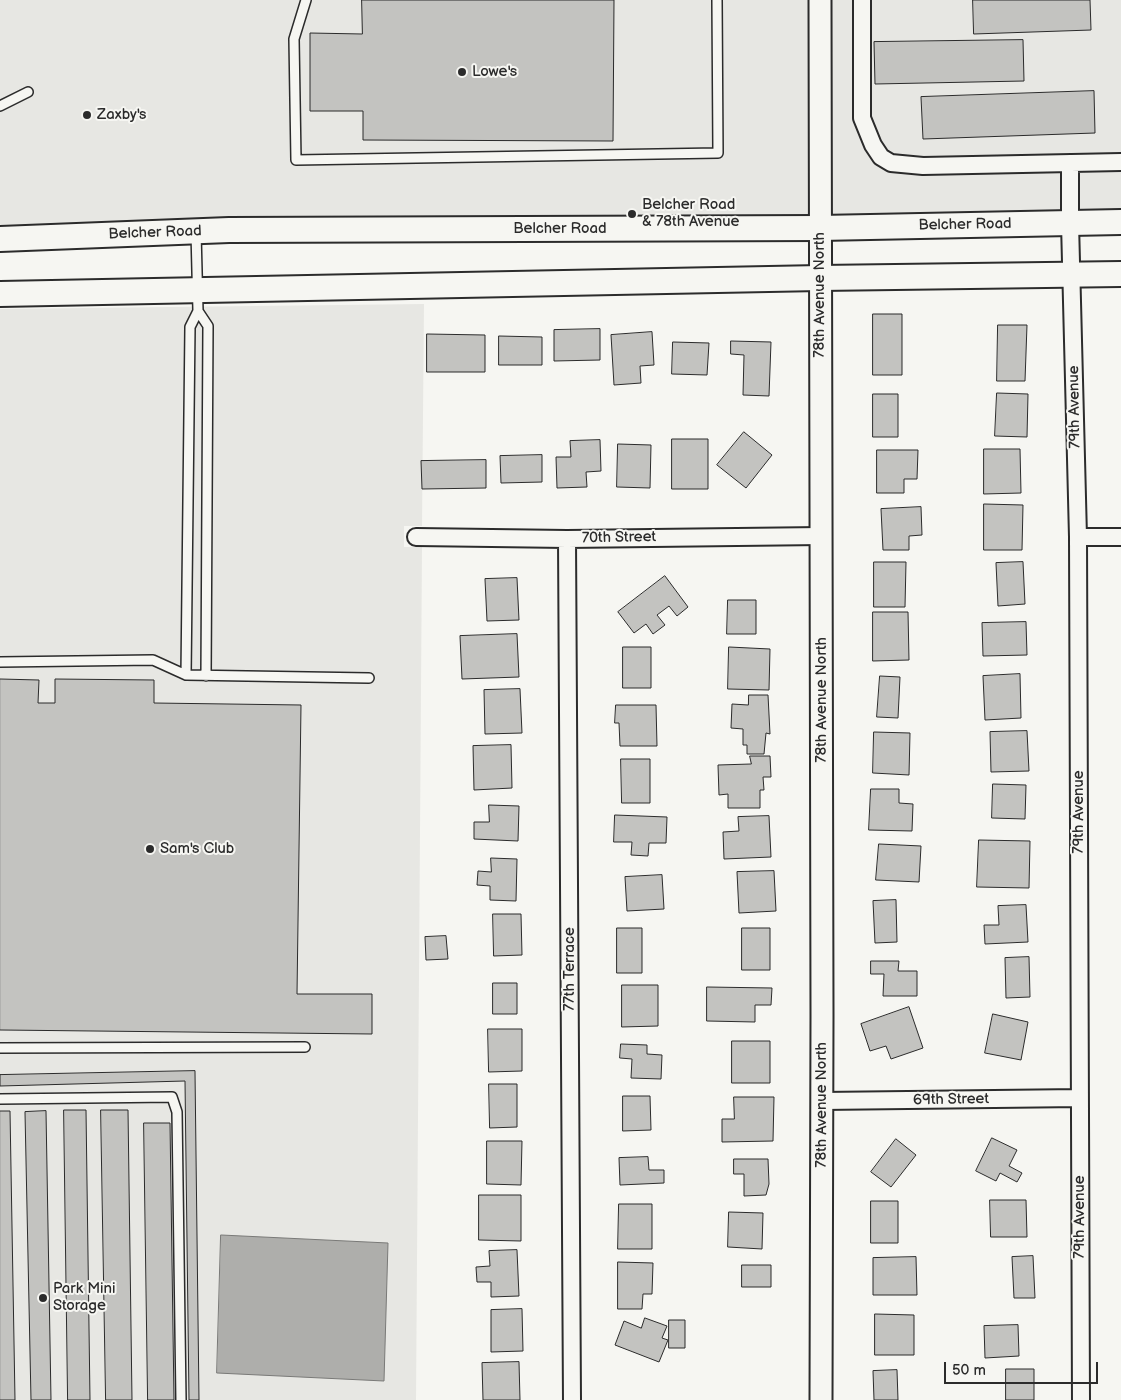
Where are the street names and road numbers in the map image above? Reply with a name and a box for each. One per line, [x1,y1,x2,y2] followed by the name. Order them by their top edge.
[918,215,1012,235] street label: Belcher Road
[513,220,607,238] street label: Belcher Road
[108,222,202,244] street label: Belcher Road
[811,232,829,358] street label: 78th Avenue North
[1065,365,1085,449] street label: 79th Avenue
[582,528,656,548] street label: 70th Street
[813,637,831,763] street label: 78th Avenue North
[1070,770,1088,854] street label: 79th Avenue
[561,927,579,1011] street label: 77th Terrace
[813,1042,831,1168] street label: 78th Avenue North
[913,1090,989,1110] street label: 69th Street
[1071,1175,1089,1259] street label: 79th Avenue

